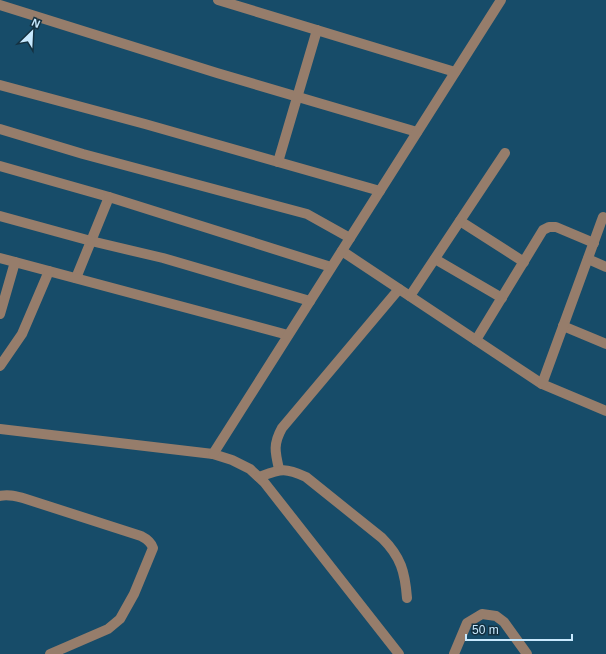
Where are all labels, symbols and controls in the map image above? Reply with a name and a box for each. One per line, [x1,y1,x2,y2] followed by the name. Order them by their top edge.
[12,12,52,52] north arrow
[30,16,42,30] text: N
[466,616,572,642] scale bar
[472,623,499,637] text: 50 m

